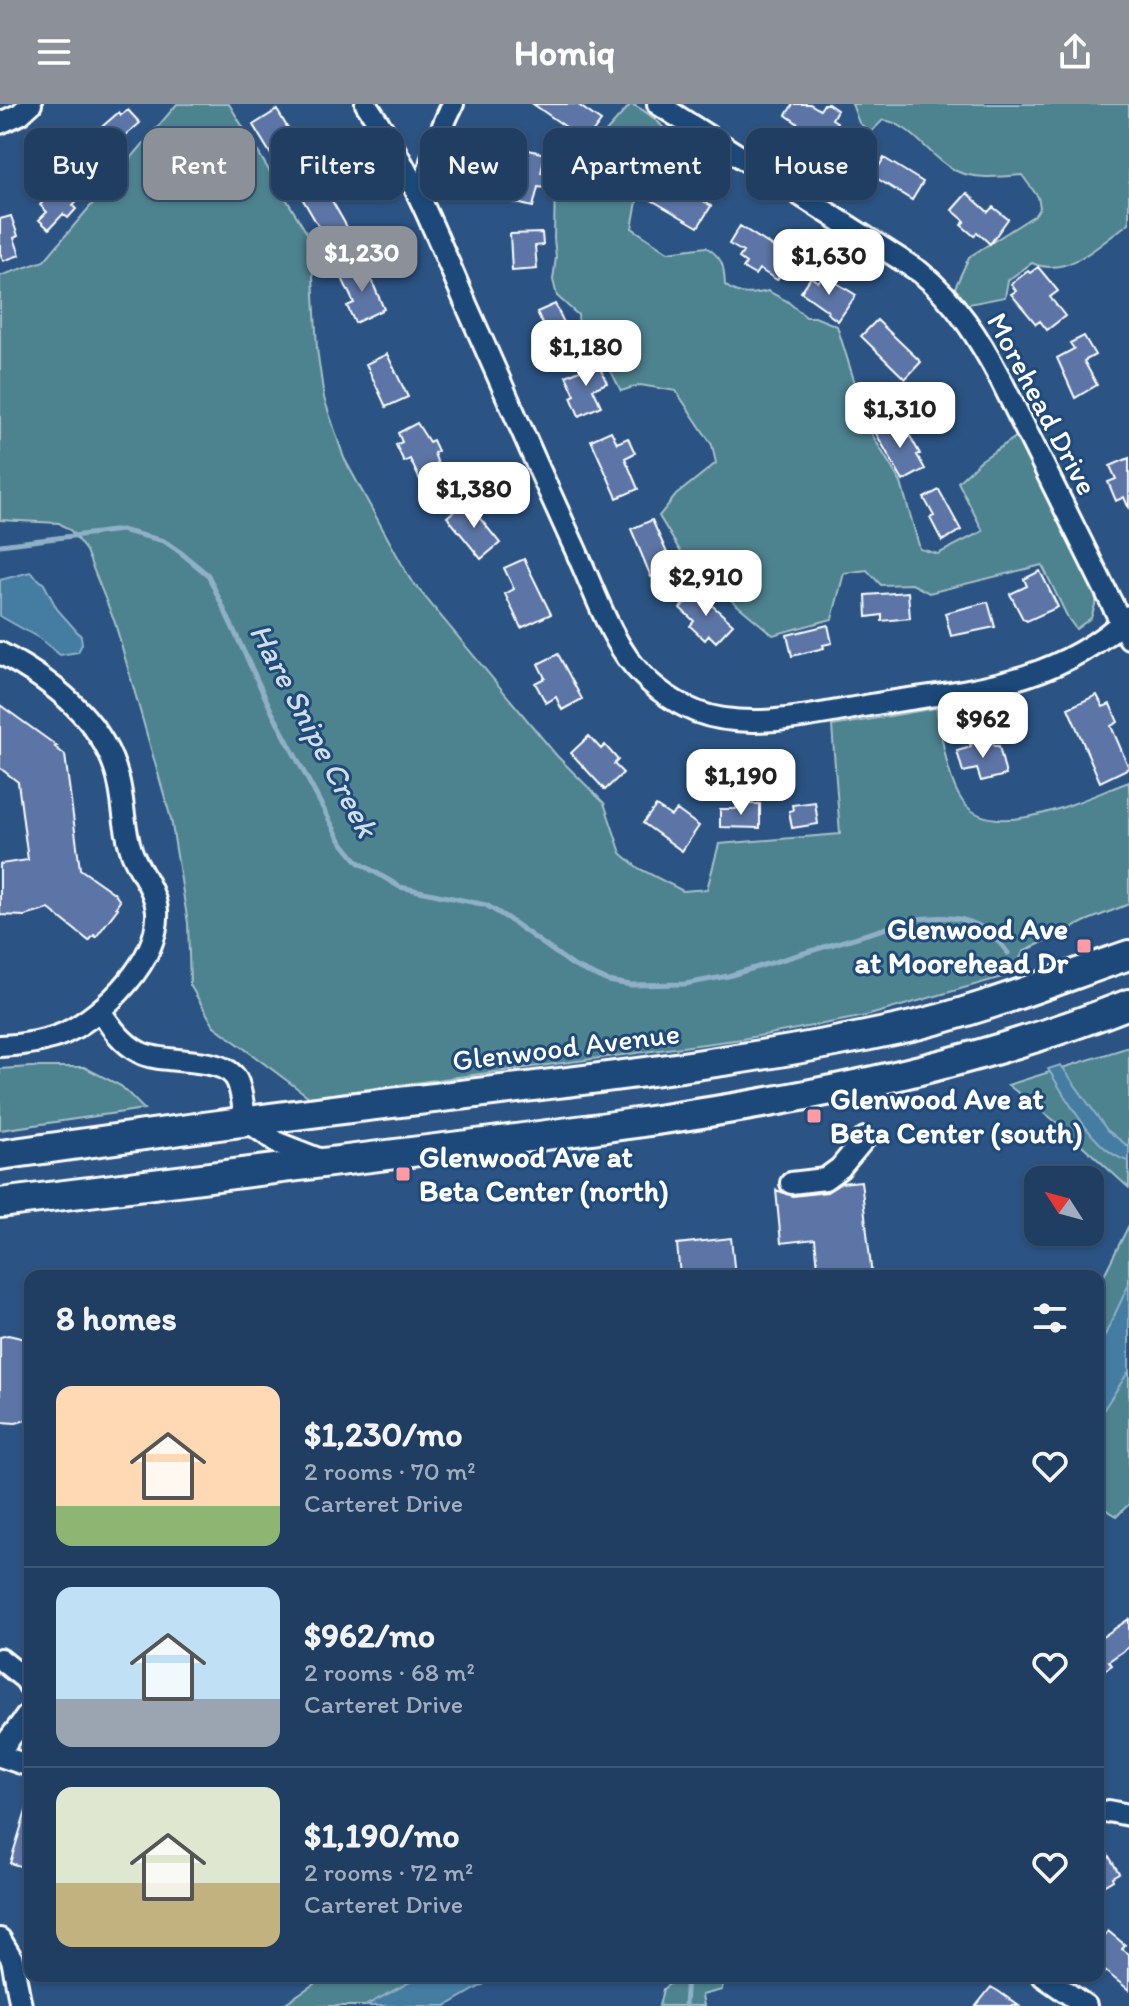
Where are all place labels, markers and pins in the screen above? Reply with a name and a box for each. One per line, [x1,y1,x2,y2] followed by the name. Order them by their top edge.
[297,226,427,294] pin: $1,230
[764,229,894,297] pin: $1,630
[521,320,651,388] pin: $1,180
[835,382,965,450] pin: $1,310
[409,462,539,530] pin: $1,380
[641,550,771,618] pin: $2,910
[936,692,1030,760] pin: $962
[676,749,806,817] pin: $1,190
[855,910,1069,981] place label: Glenwood Ave at Moorehead Dr
[1075,937,1093,955] marker: Glenwood Ave at Moorehead Dr
[830,1080,1083,1151] place label: Glenwood Ave at Beta Center (south)
[805,1107,823,1125] marker: Glenwood Ave at Beta Center (south)
[419,1138,669,1209] place label: Glenwood Ave at Beta Center (north)
[394,1165,412,1183] marker: Glenwood Ave at Beta Center (north)

